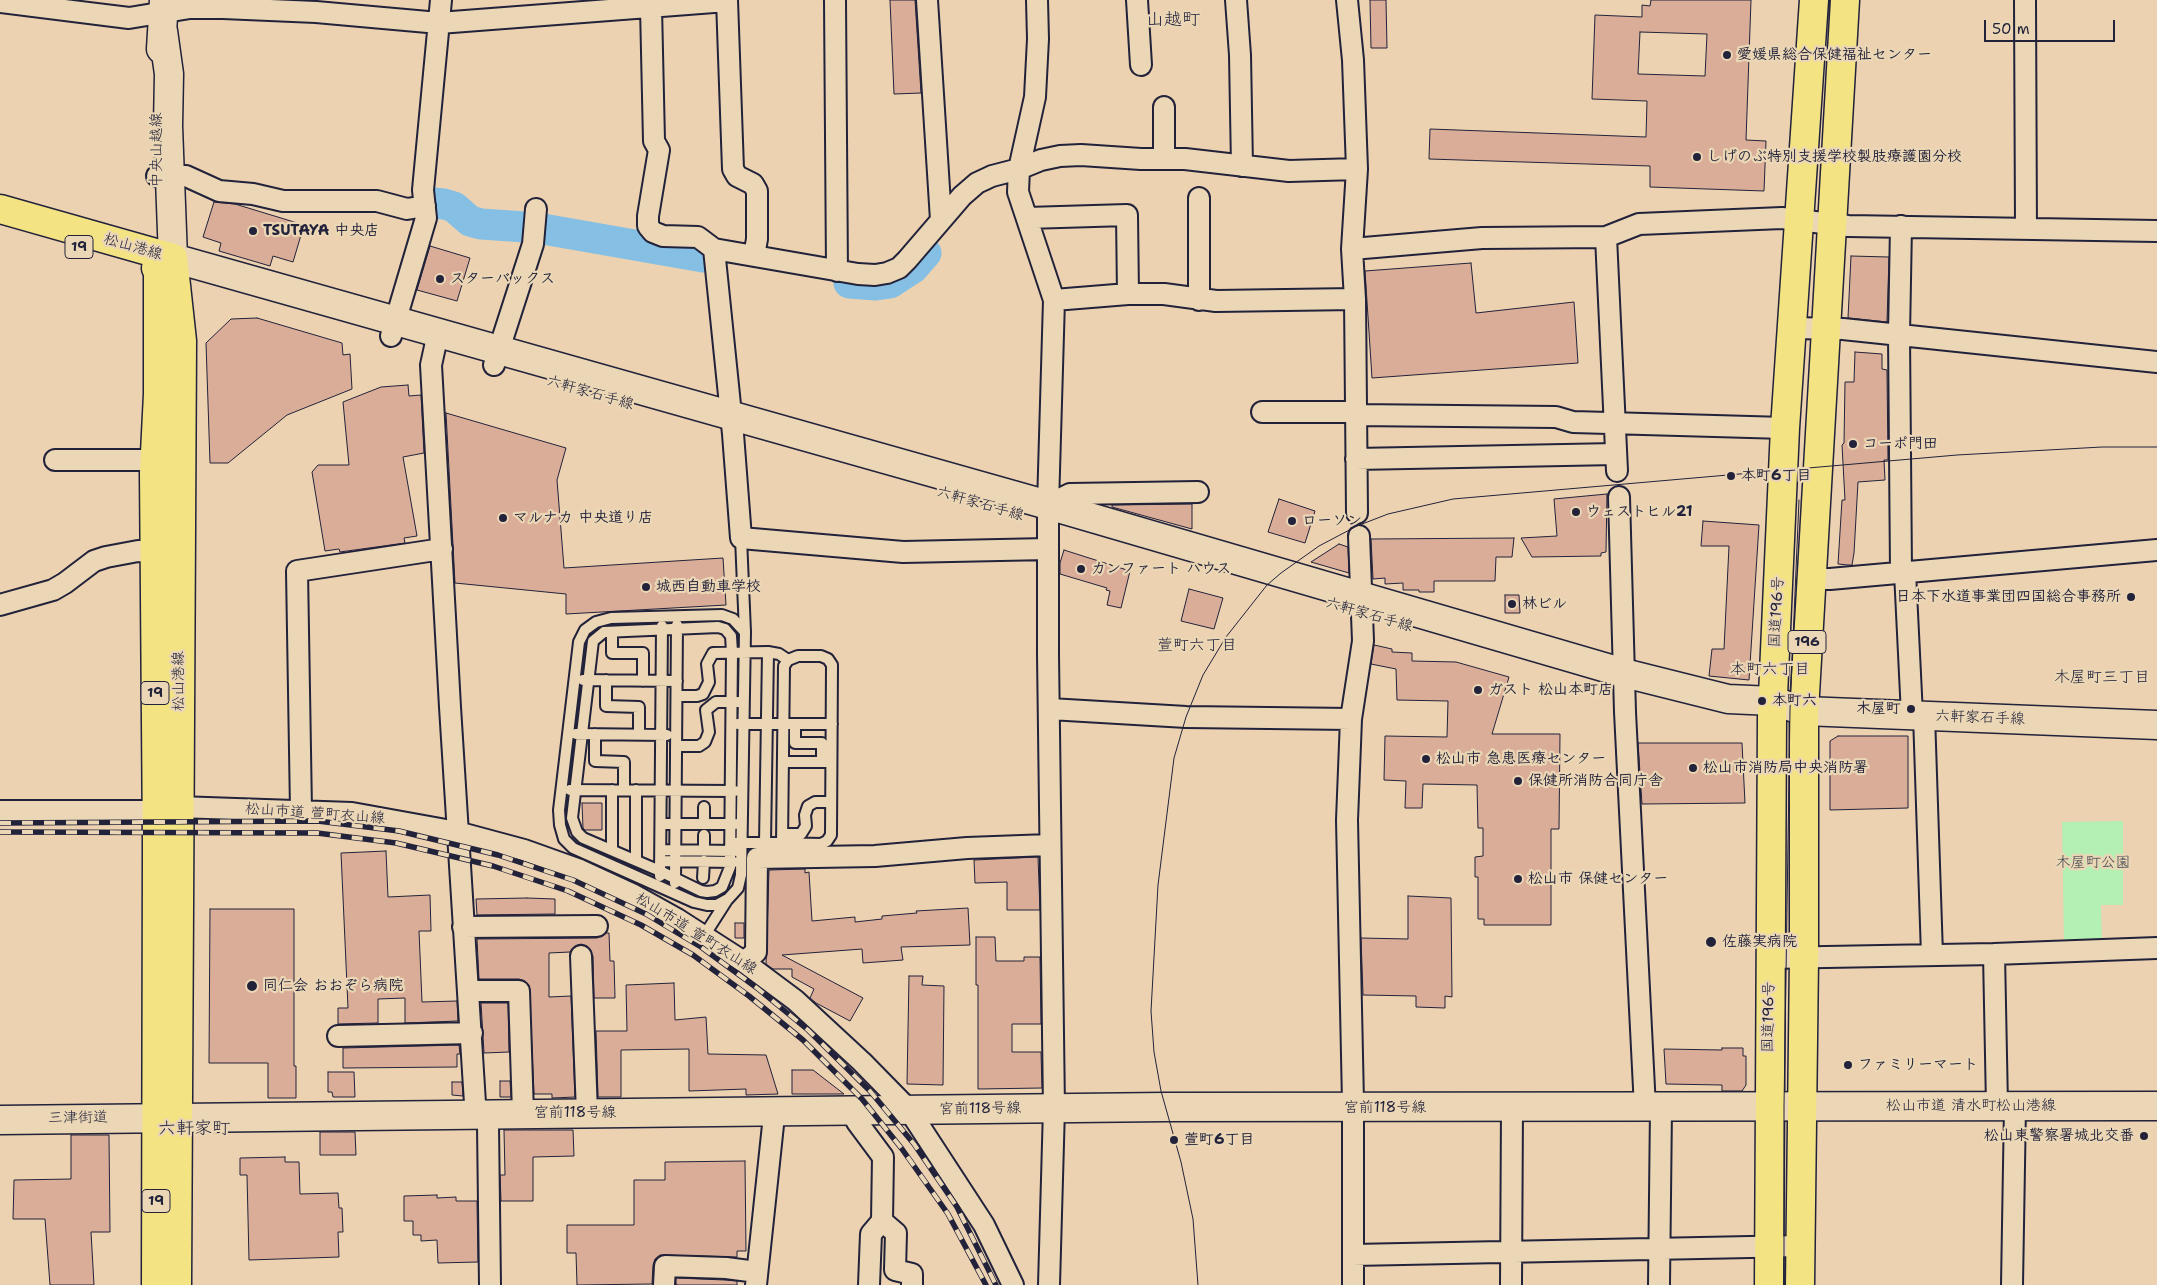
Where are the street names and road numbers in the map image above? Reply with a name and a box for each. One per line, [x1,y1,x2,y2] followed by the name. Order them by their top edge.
[148,113,166,187] street label: 中央山越線
[102,230,164,264] street label: 松山港線
[65,236,93,258] road number: 19
[544,372,636,414] street label: 六軒家石手線
[934,483,1026,525] street label: 六軒家石手線
[1766,576,1788,648] street label: 国道196号
[1323,594,1415,636] street label: 六軒家石手線
[1788,630,1826,654] road number: 196
[170,651,188,711] street label: 松山港線
[141,681,169,704] road number: 19
[1935,707,2025,729] street label: 六軒家石手線
[244,800,386,828] street label: 松山市道 萱町衣山線
[632,889,760,979] street label: 松山市道 萱町衣山線
[1759,981,1779,1053] street label: 国道196号
[1886,1097,2056,1115] street label: 松山市道 清水町松山港線
[939,1099,1021,1119] street label: 宮前118号線
[1344,1099,1426,1117] street label: 宮前118号線
[534,1104,616,1122] street label: 宮前118号線
[48,1108,108,1128] street label: 三津街道
[142,1190,170,1212] road number: 19

